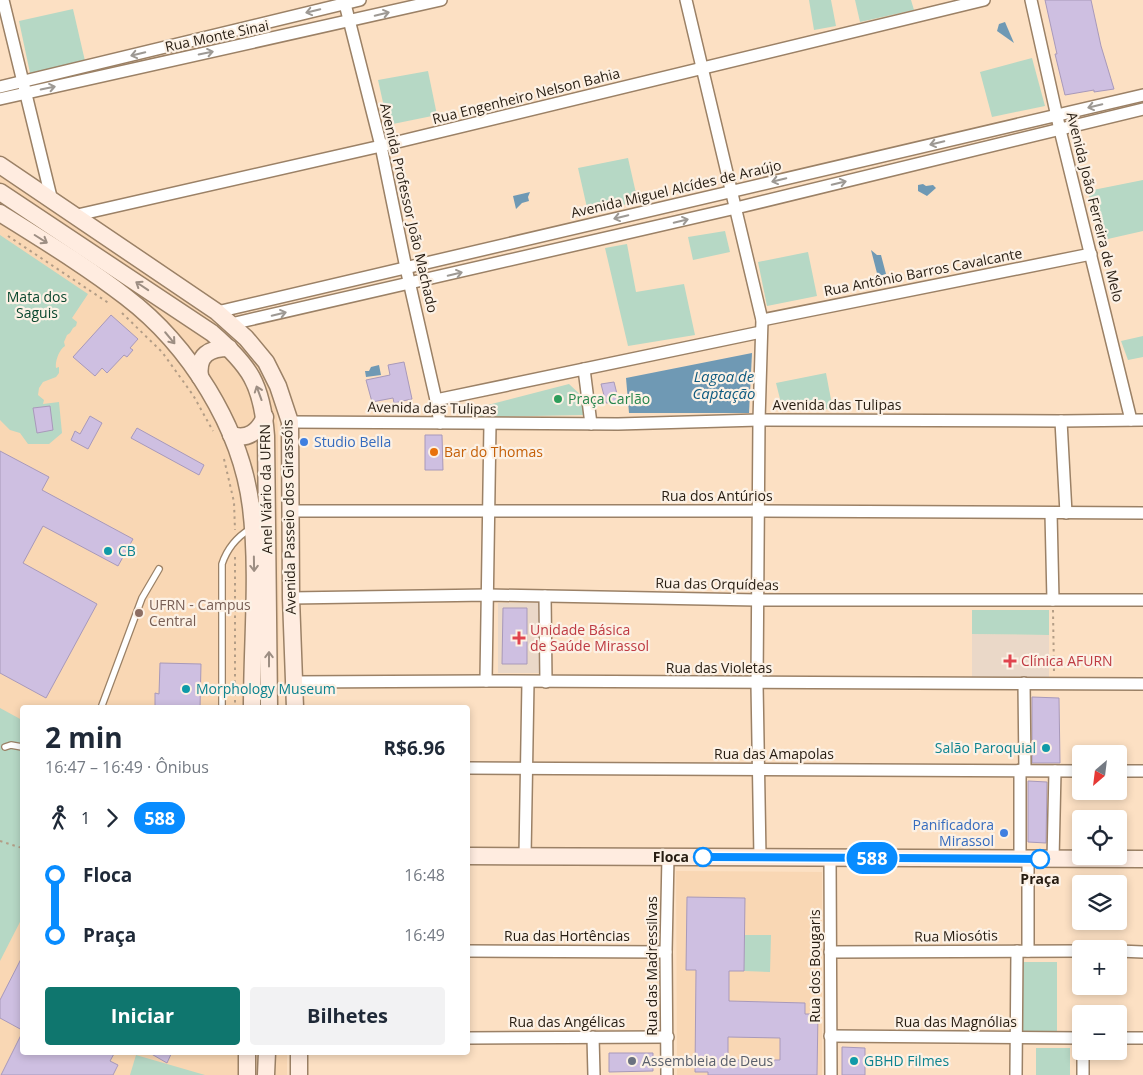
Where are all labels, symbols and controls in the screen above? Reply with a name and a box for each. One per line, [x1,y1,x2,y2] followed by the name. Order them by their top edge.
[305,7,321,16] one-way arrow
[373,9,389,18] one-way arrow
[163,15,271,56] street label: Rua Monte Sinai
[198,48,214,58] one-way arrow
[130,49,146,59] one-way arrow
[430,63,622,128] street label: Rua Engenheiro Nelson Bahia
[39,83,55,93] one-way arrow
[376,101,443,315] street label: Avenida Professor João Machado
[1088,102,1104,111] one-way arrow
[1063,110,1128,304] street label: Avenida João Ferreira de Melo
[930,139,946,148] one-way arrow
[569,155,783,222] street label: Avenida Miguel Alcídes de Araújo
[771,176,787,185] one-way arrow
[830,178,846,187] one-way arrow
[613,213,629,222] one-way arrow
[672,216,688,225] one-way arrow
[34,234,48,244] one-way arrow
[822,243,1024,300] street label: Rua Antônio Barros Cavalcante
[446,269,462,278] one-way arrow
[135,281,149,291] one-way arrow
[7,287,68,322] park label: Mata dos Saguis
[271,309,287,318] one-way arrow
[164,331,175,344] one-way arrow
[692,366,756,403] water label: Lagoa de Captação
[254,386,263,402] one-way arrow
[568,389,650,408] place label: Praça Carlão
[552,393,564,405] marker: Praça Carlão
[773,395,902,414] street label: Avenida das Tulipas
[367,397,497,418] street label: Avenida das Tulipas
[277,419,300,615] street label: Avenida Passeio dos Girassóis
[255,424,276,554] street label: Anel Viário da UFRN
[314,432,391,451] place label: Studio Bella
[298,436,310,448] marker: Studio Bella
[444,442,543,461] place label: Bar do Thomas
[428,446,440,458] marker: Bar do Thomas
[661,486,773,505] street label: Rua dos Antúrios
[118,541,136,560] place label: CB
[102,545,114,557] marker: CB
[249,556,259,572] one-way arrow
[655,573,779,594] street label: Rua das Orquídeas
[149,595,251,630] place label: UFRN - Campus Central
[133,607,145,619] marker: UFRN - Campus Central
[530,620,649,655] place label: Unidade Básica de Saúde Mirassol
[512,631,526,645] marker: Unidade Básica de Saúde Mirassol
[264,651,274,668] one-way arrow
[1021,651,1113,670] place label: Clínica AFURN
[1003,654,1017,668] marker: Clínica AFURN
[666,658,773,677] street label: Rua das Violetas
[196,679,336,698] place label: Morphology Museum
[180,683,192,695] marker: Morphology Museum
[45,718,123,756] text: 2 min
[384,735,445,761] text: R$6.96
[935,738,1036,757] place label: Salão Paroquial
[1040,742,1052,754] marker: Salão Paroquial
[714,744,834,763] street label: Rua das Amapolas
[1072,745,1128,800] north arrow
[1072,745,1127,1060] map controls
[45,756,209,778] text: 16:47 – 16:49 · Ônibus
[45,804,73,832] icon: walk
[98,804,126,832] icon: forward
[144,806,175,830] text: 588
[81,807,90,829] text: 1
[1072,810,1127,865] button: locate
[912,815,994,850] place label: Panificadora Mirassol
[998,827,1010,839] marker: Panificadora Mirassol
[843,842,901,874] line badge: 588
[857,846,887,870] text: 588
[653,847,689,866] place label: Floca
[693,847,713,867] marker: Floca
[1030,849,1050,869] marker: Praça
[83,862,132,888] text: Floca
[404,864,445,886] text: 16:48
[1020,869,1060,888] place label: Praça
[1072,875,1127,930] button: layers
[642,896,661,1036] street label: Rua das Madressilvas
[805,909,824,1023] street label: Rua dos Bougaris
[83,922,136,948] text: Praça
[404,924,445,946] text: 16:49
[914,925,998,946] street label: Rua Miosótis
[504,926,630,945] street label: Rua das Hortências
[1072,940,1127,995] button: +
[45,987,240,1045] button: Iniciar
[250,987,445,1045] button: Bilhetes
[1072,1005,1127,1060] button: −
[509,1012,626,1031] street label: Rua das Angélicas
[895,1012,1017,1031] street label: Rua das Magnólias
[642,1051,774,1070] place label: Assembleia de Deus
[864,1051,949,1070] place label: GBHD Filmes
[626,1055,638,1067] marker: Assembleia de Deus
[848,1055,860,1067] marker: GBHD Filmes

